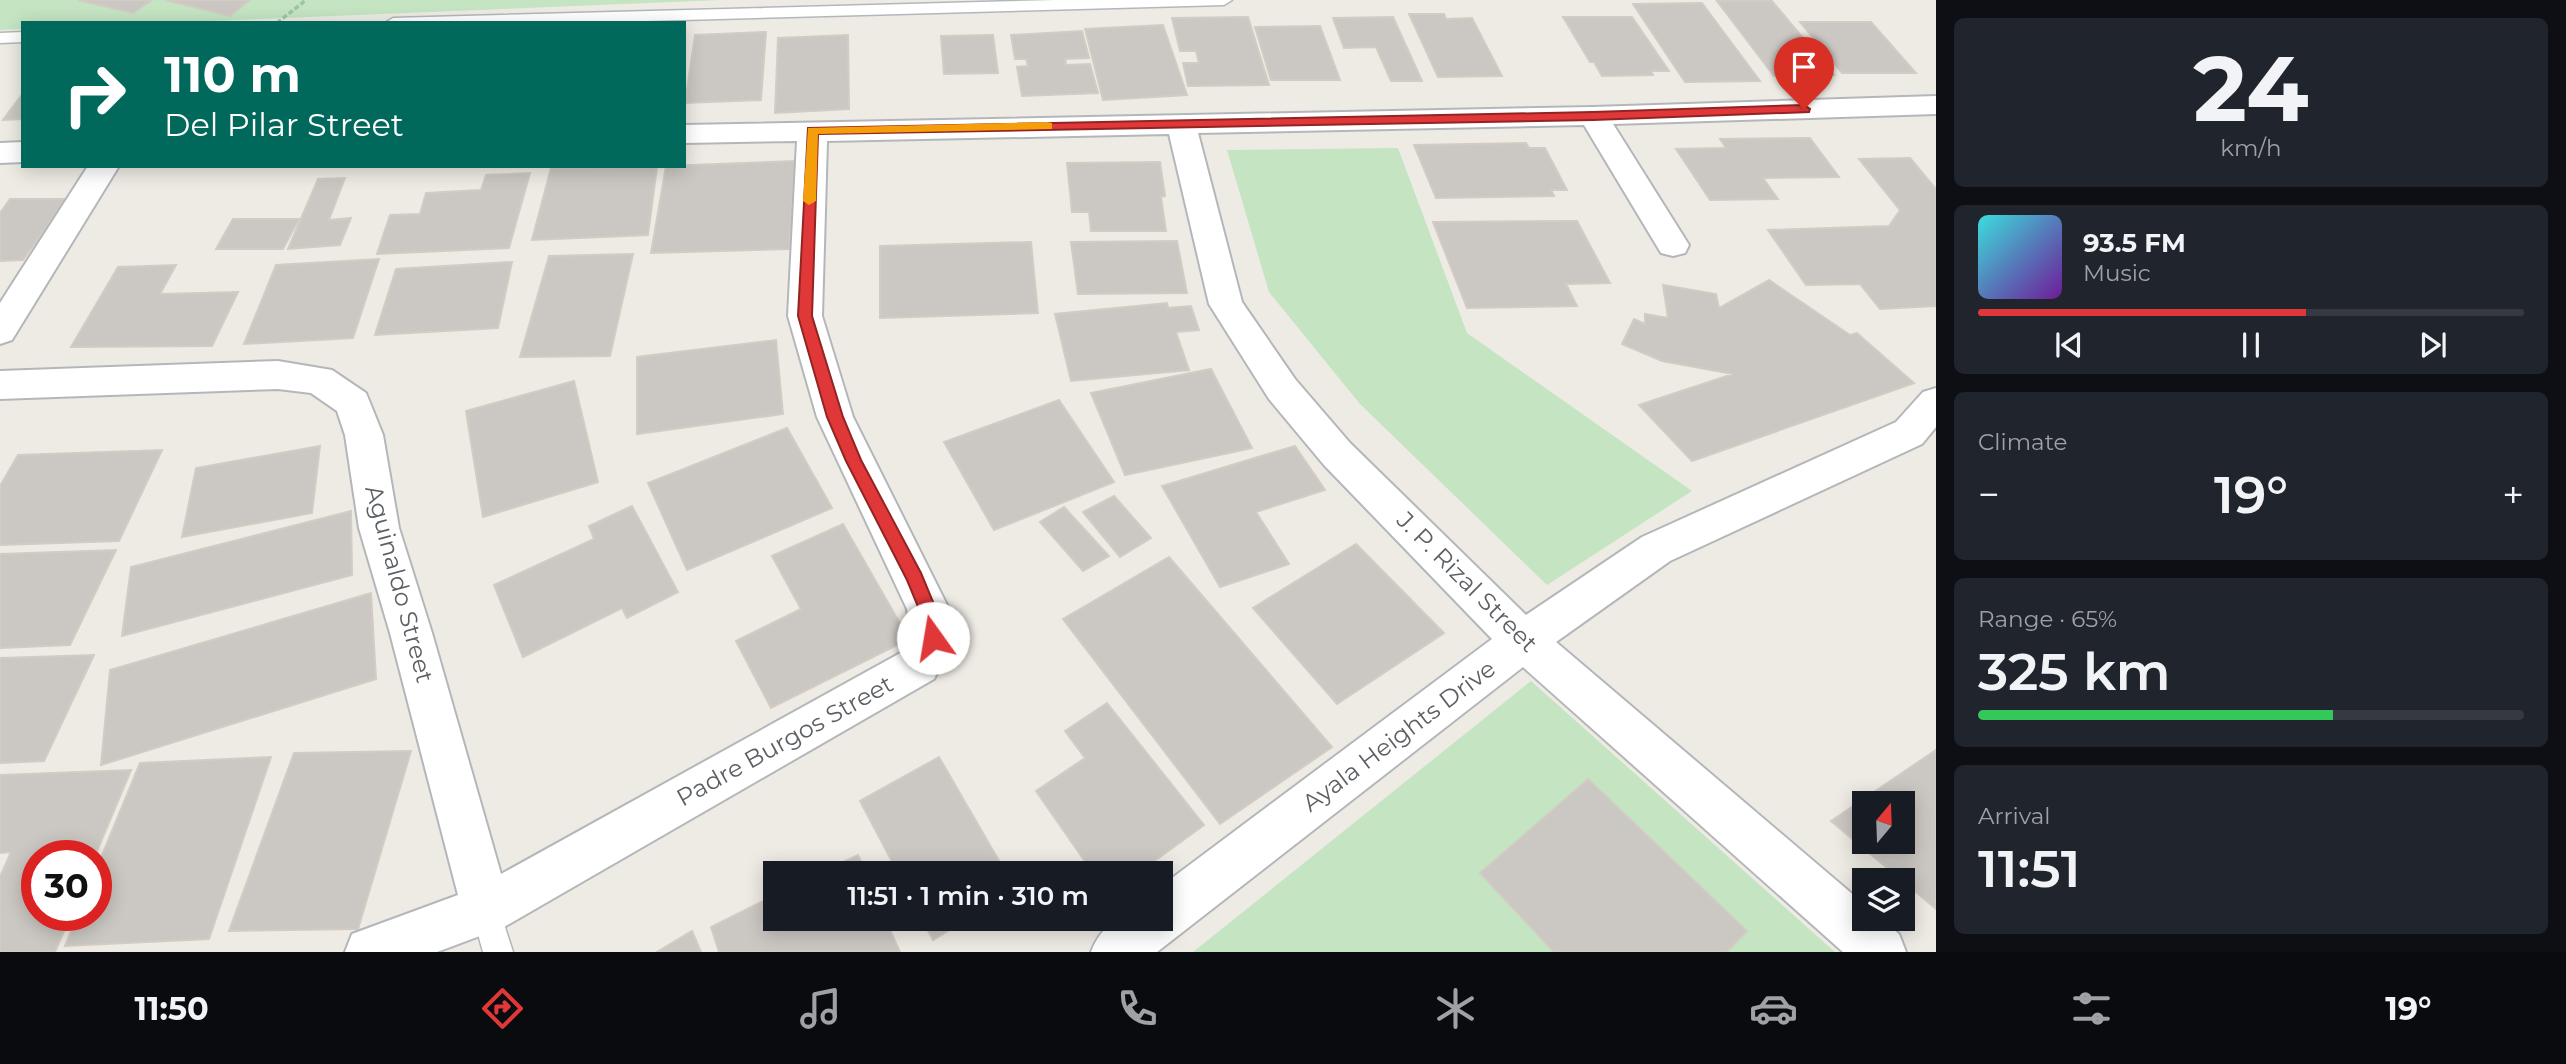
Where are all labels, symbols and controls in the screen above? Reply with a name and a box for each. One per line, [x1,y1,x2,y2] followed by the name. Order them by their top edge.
[2193,33,2309,144] text: 24
[1774,37,1834,109] pin
[164,45,301,104] text: 110 m
[1785,48,1823,86] icon: arrive
[49,49,140,140] icon: right
[164,105,404,144] text: Del Pilar Street
[2220,134,2282,162] text: km/h
[2083,227,2186,259] text: 93.5 FM
[2083,259,2151,287] text: Music
[2050,326,2088,364] icon: previous
[2232,326,2270,364] icon: pause
[2414,326,2452,364] icon: next
[1978,428,2067,456] text: Climate
[2214,463,2288,526] text: 19°
[1978,471,2000,518] text: −
[2502,471,2524,518] text: +
[359,482,440,686] street label: Aguinaldo Street
[1390,505,1544,658] street label: J. P. Rizal Street
[896,601,970,675] position arrow
[1978,605,2117,633] text: Range · 65%
[1978,640,2171,703] text: 325 km
[1297,654,1501,818] street label: Ayala Heights Drive
[671,669,898,812] street label: Padre Burgos Street
[1852,791,1914,854] north arrow
[1852,791,1915,931] map controls
[1978,802,2051,830] text: Arrival
[1978,837,2081,900] text: 11:51
[21,840,112,931] speed limit sign: 30
[1852,868,1915,931] button: layers
[847,880,1089,912] text: 11:51 · 1 min · 310 m
[478,984,527,1033] icon: directions
[796,984,845,1033] icon: music
[1113,984,1162,1033] icon: phone
[1431,984,1480,1033] icon: climate
[1749,984,1798,1033] icon: car
[2067,984,2116,1033] icon: filters
[134,989,209,1028] text: 11:50
[2385,989,2431,1028] text: 19°

